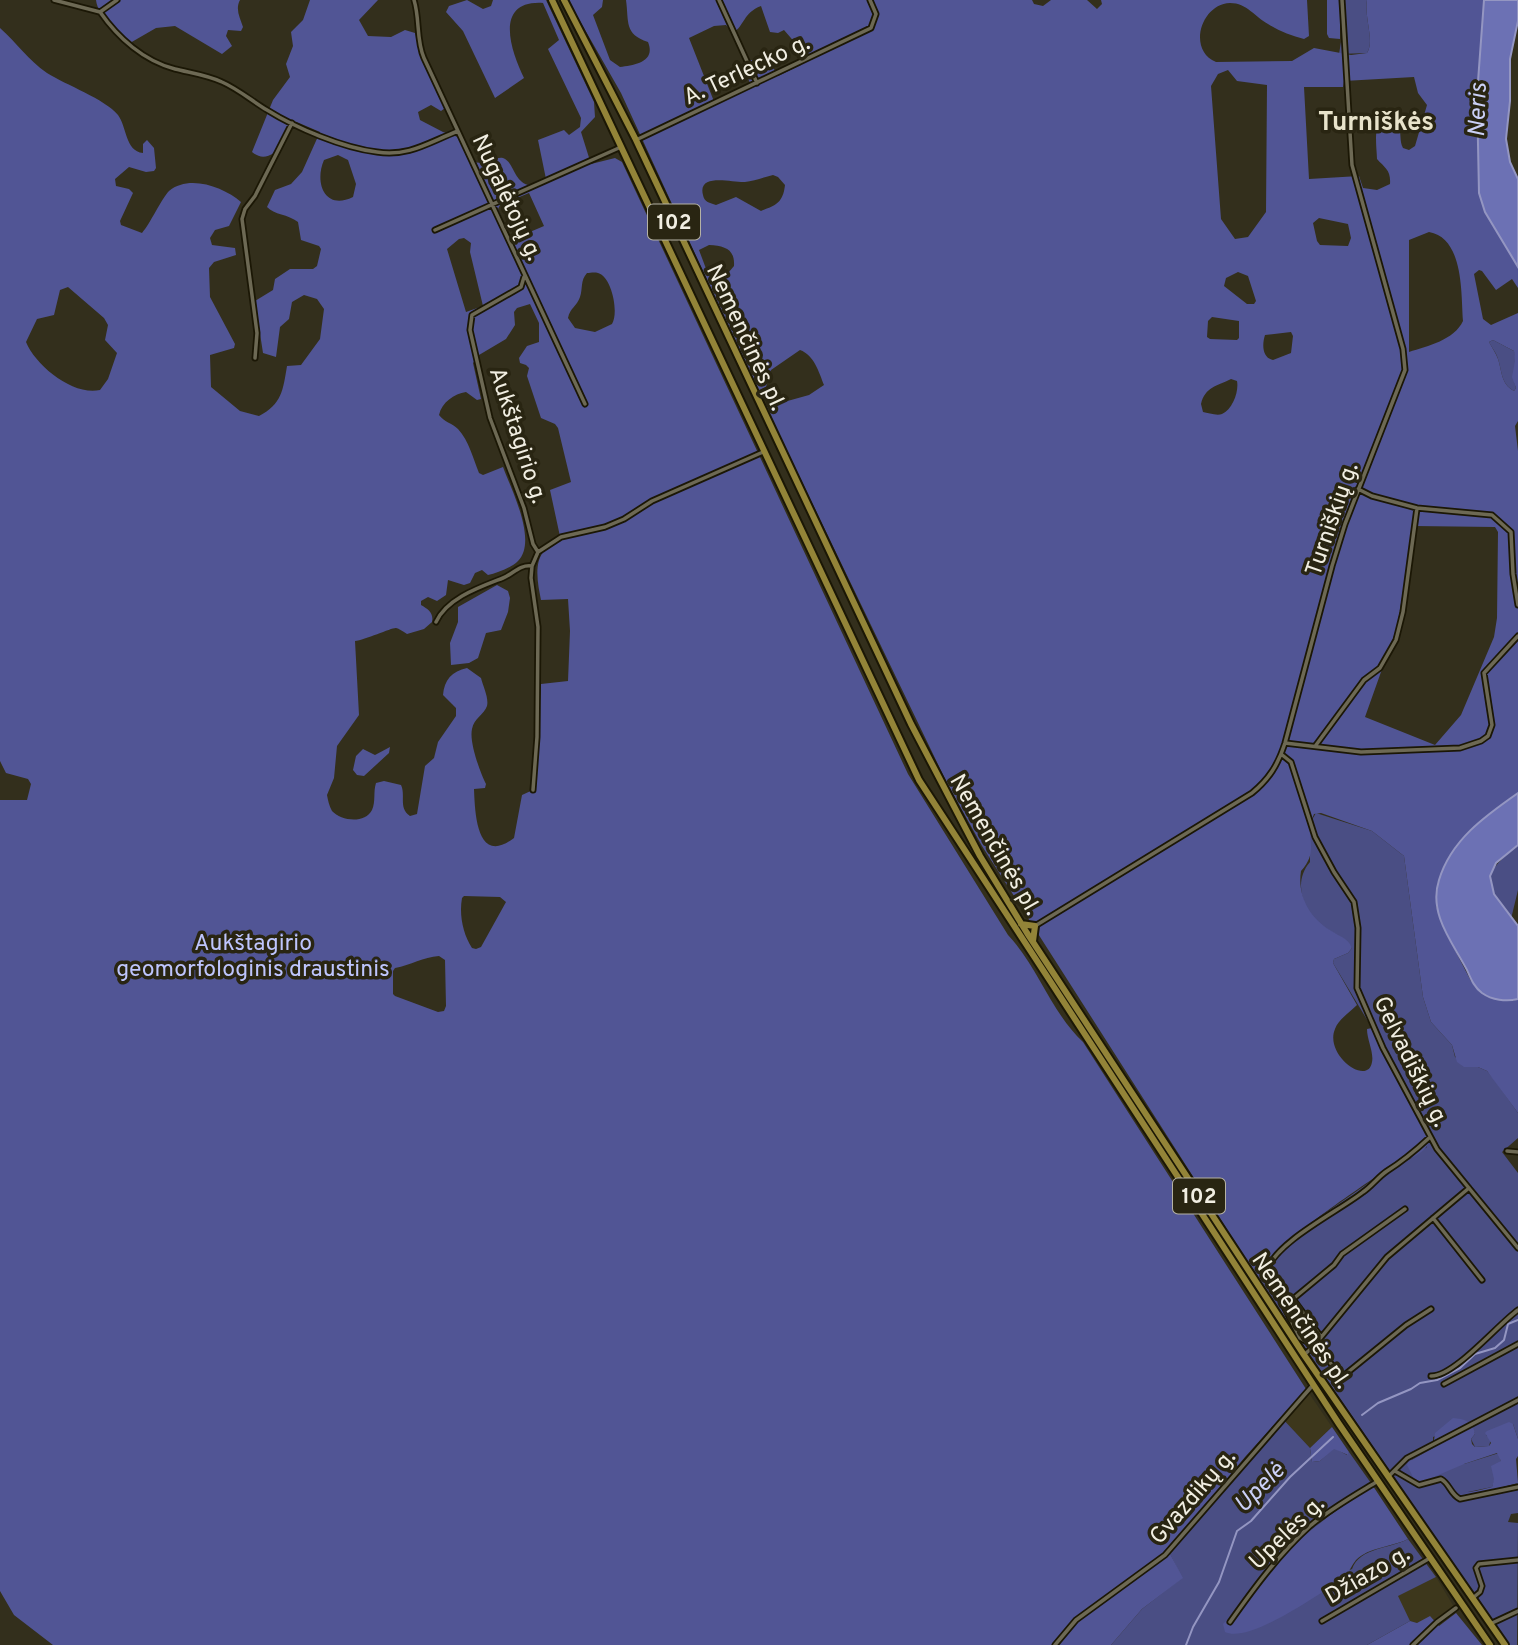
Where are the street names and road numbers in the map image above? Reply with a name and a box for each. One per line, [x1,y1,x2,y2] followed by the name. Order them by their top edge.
[679,29,815,113] street label: A. Terlecko g.
[464,130,548,266] street label: Nugalėtojų g.
[648,204,700,240] road number: 102
[698,260,791,416] street label: Nemenčinės pl.
[481,364,552,508] street label: Aukštagirio g.
[1300,459,1366,581] street label: Turniškių g.
[942,770,1046,921] street label: Nemenčinės pl.
[1366,992,1454,1132] street label: Gelvadiškių g.
[1173,1178,1225,1214] road number: 102
[1244,1248,1356,1395] street label: Nemenčinės pl.
[1144,1444,1243,1551] street label: Gvazdikų g.
[1244,1491,1332,1577] street label: Upelės g.
[1321,1540,1416,1612] street label: Džiazo g.

